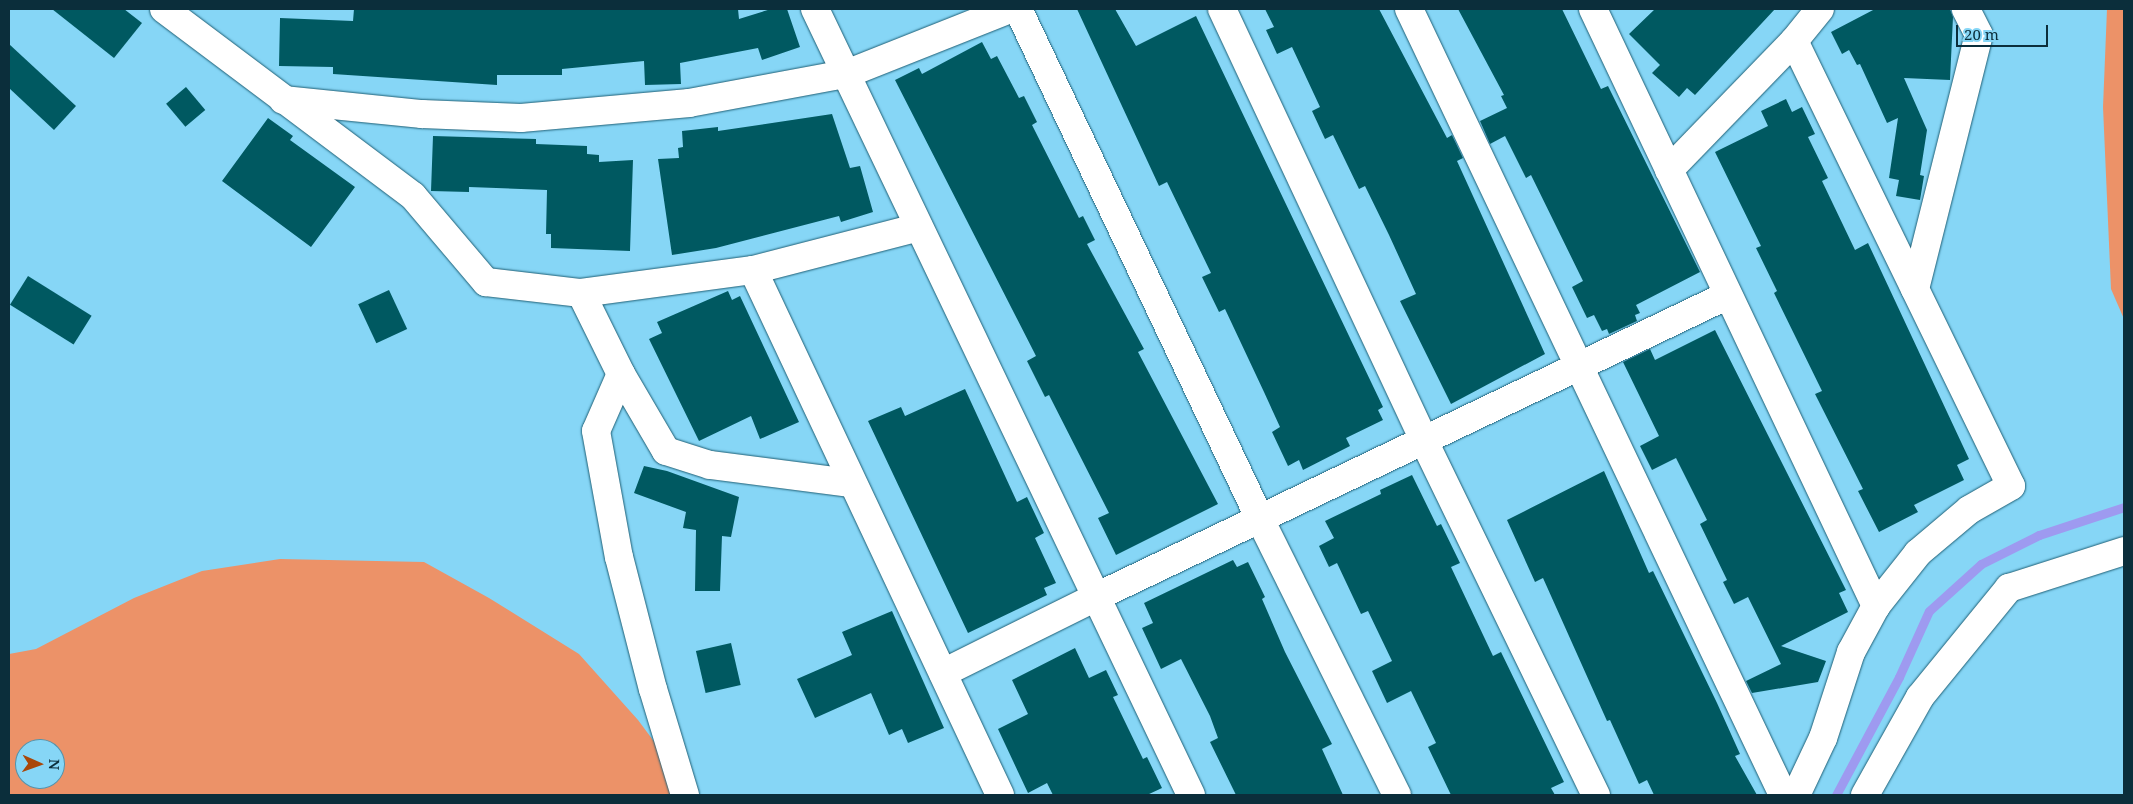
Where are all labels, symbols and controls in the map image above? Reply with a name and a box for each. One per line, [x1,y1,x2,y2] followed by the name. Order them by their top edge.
[1958,15,2050,47] scale bar
[1964,24,1999,44] text: 20 m
[15,739,65,789] north arrow
[45,759,64,770] text: N

